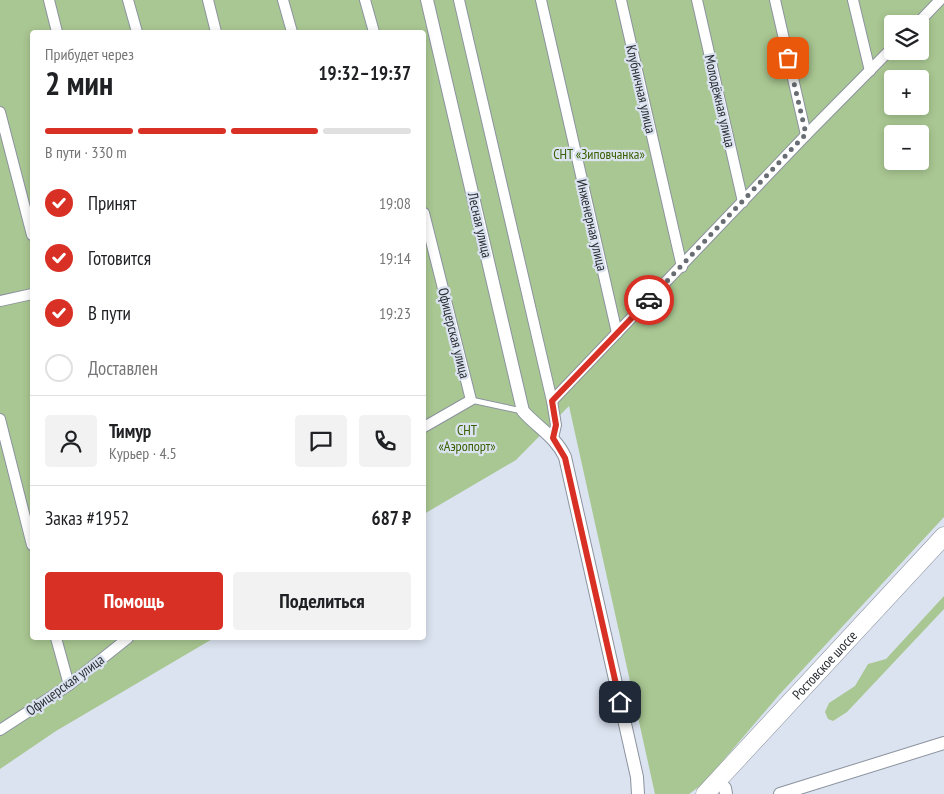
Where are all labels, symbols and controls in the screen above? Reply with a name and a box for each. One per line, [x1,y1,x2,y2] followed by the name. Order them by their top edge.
[884,15,929,170] map controls
[884,15,929,60] button: layers
[767,37,809,79] pin
[622,43,660,135] street label: Клубничная улица
[45,44,134,64] text: Прибудет через
[774,44,802,72] icon: bag
[701,53,739,149] street label: Молодёжная улица
[318,61,411,85] text: 19:32–19:37
[45,62,113,104] text: 2 мин
[884,70,929,115] button: +
[884,125,929,170] button: −
[45,142,127,162] text: В пути · 330 m
[553,145,645,163] park label: СНТ «Зиповчанка»
[573,177,611,273] street label: Инженерная улица
[45,189,73,217] icon: check
[464,190,496,259] street label: Лесная улица
[88,191,136,215] text: Принят
[379,193,411,213] text: 19:08
[45,244,73,272] icon: check
[88,246,151,270] text: Готовится
[379,248,411,268] text: 19:14
[624,275,674,325] courier
[434,286,474,380] street label: Офицерская улица
[635,286,663,314] icon: car
[45,299,73,327] icon: check
[88,301,131,325] text: В пути
[379,303,411,323] text: 19:23
[88,356,158,380] text: Доставлен
[45,415,97,467] button: person
[295,415,347,467] button: chat
[359,415,411,467] button: phone
[109,419,151,443] text: Тимур
[438,421,496,455] park label: СНТ «Аэропорт»
[109,443,177,463] text: Курьер · 4.5
[45,506,129,530] text: Заказ #1952
[372,506,411,530] text: 687 ₽
[45,572,223,630] button: Помощь
[233,572,411,630] button: Поделиться
[788,626,861,703] street label: Ростовское шоссе
[22,650,108,720] street label: Офицерская улица
[599,681,641,723] pin
[606,688,634,716] icon: home

